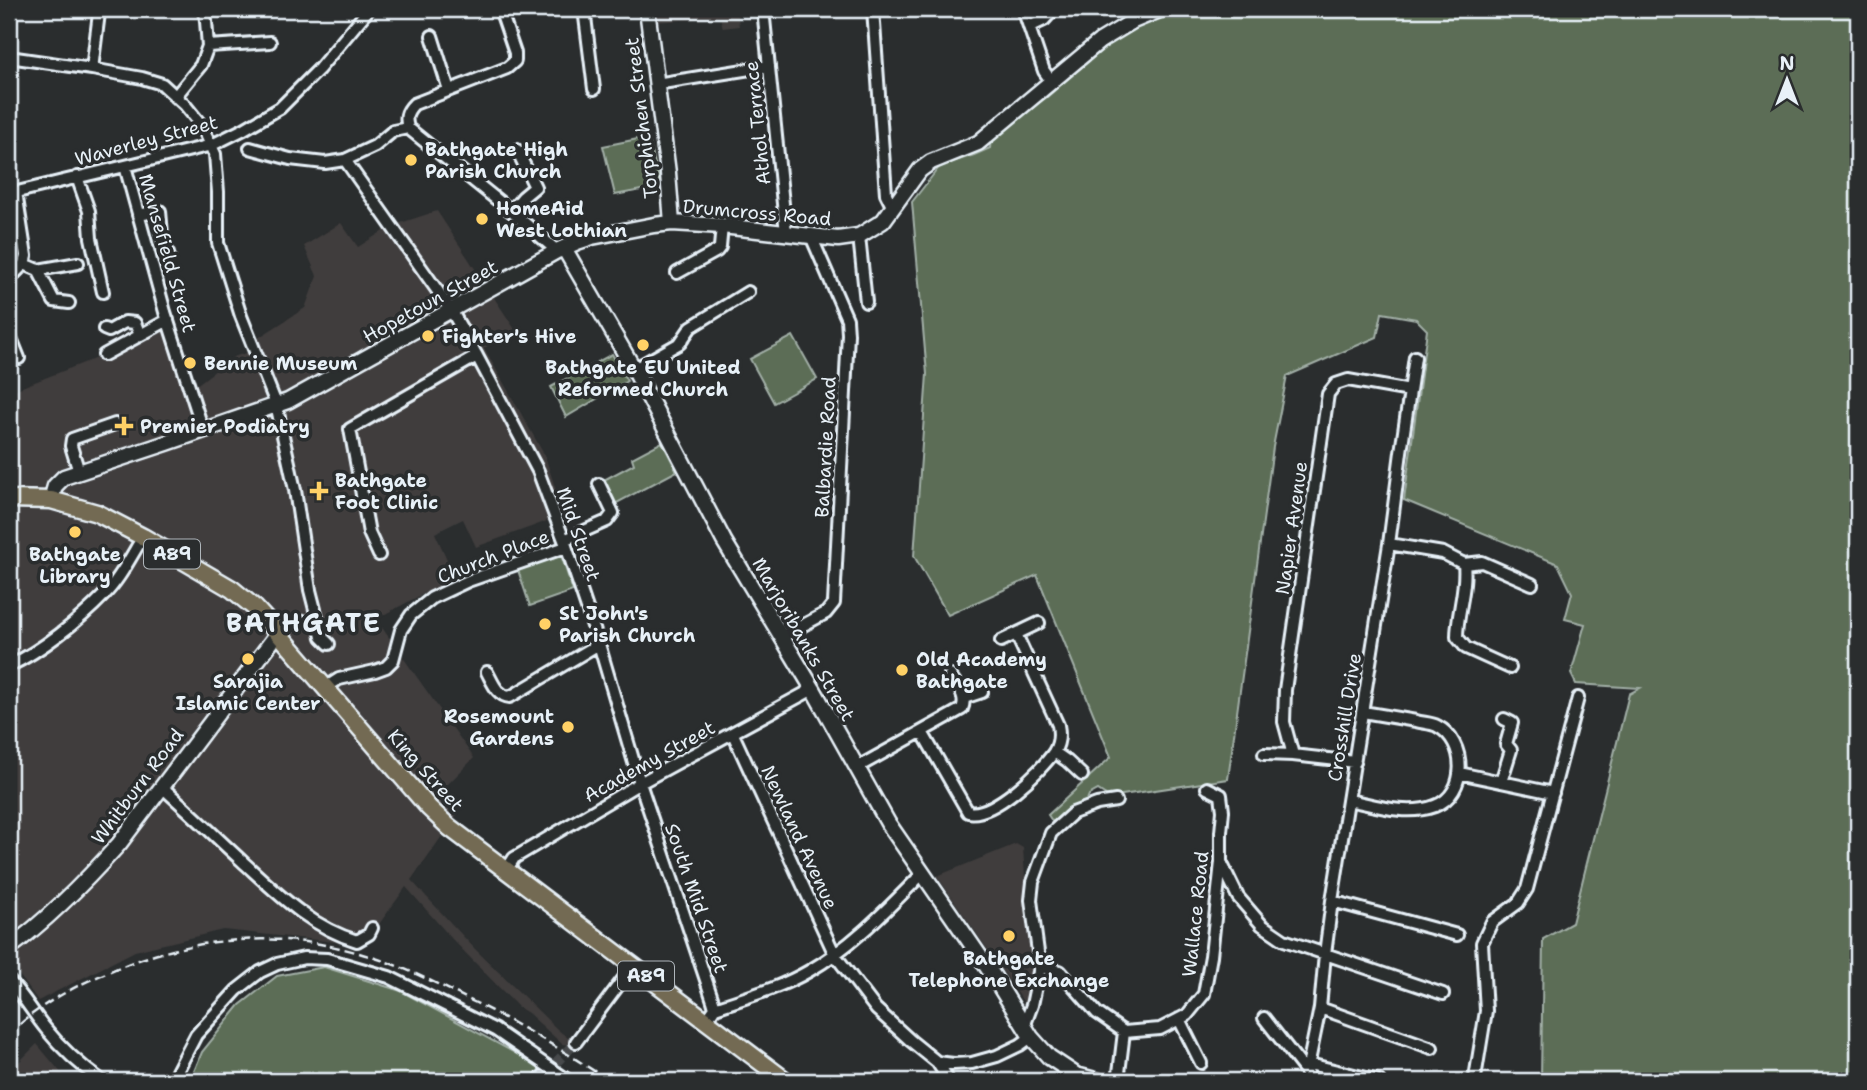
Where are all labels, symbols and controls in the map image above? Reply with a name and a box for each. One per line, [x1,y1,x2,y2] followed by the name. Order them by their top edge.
[619,36,664,200] street label: Torphichen Street
[1752,46,1822,116] north arrow
[1779,51,1795,76] text: N
[739,60,776,186] street label: Athol Terrace
[72,109,220,172] street label: Waverley Street
[425,137,568,184] place label: Bathgate High Parish Church
[403,152,419,168] marker: Bathgate High Parish Church
[133,171,202,335] street label: Mansefield Street
[682,194,832,231] street label: Drumcross Road
[496,196,627,243] place label: HomeAid West Lothian
[474,211,490,227] marker: HomeAid West Lothian
[358,254,502,349] street label: Hopetoun Street
[442,324,577,349] place label: Fighter's Hive
[420,328,436,344] marker: Fighter's Hive
[635,337,651,353] marker: Bathgate EU United Reformed Church
[204,351,357,376] place label: Bennie Museum
[182,355,198,371] marker: Bennie Museum
[545,355,741,402] place label: Bathgate EU United Reformed Church
[809,376,842,518] street label: Balbardie Road
[140,414,310,439] place label: Premier Podiatry
[114,416,134,436] marker: Premier Podiatry
[1270,460,1313,596] street label: Napier Avenue
[335,468,438,515] place label: Bathgate Foot Clinic
[309,481,329,501] marker: Bathgate Foot Clinic
[551,484,606,584] street label: Mid Street
[67,524,83,540] marker: Bathgate Library
[434,524,553,589] street label: Church Place
[144,540,200,568] road number: A89
[29,542,121,589] place label: Bathgate Library
[746,553,861,726] street label: Marjoribanks Street
[559,601,696,648] place label: St John's Parish Church
[226,605,382,640] district label: BATHGATE
[537,616,553,632] marker: St John's Parish Church
[916,647,1047,694] place label: Old Academy Bathgate
[240,651,256,667] marker: Sarajia Islamic Center
[1322,651,1367,783] street label: Crosshill Drive
[894,662,910,678] marker: Old Academy Bathgate
[175,669,321,716] place label: Sarajia Islamic Center
[444,704,554,751] place label: Rosemount Gardens
[579,715,719,808] street label: Academy Street
[560,719,576,735] marker: Rosemount Gardens
[86,723,189,849] street label: Whitburn Road
[382,724,469,817] street label: King Street
[755,761,844,913] street label: Newland Avenue
[659,820,734,976] street label: South Mid Street
[1176,850,1215,978] street label: Wallace Road
[1001,928,1017,944] marker: Bathgate Telephone Exchange
[909,946,1109,993] place label: Bathgate Telephone Exchange
[618,961,674,990] road number: A89

